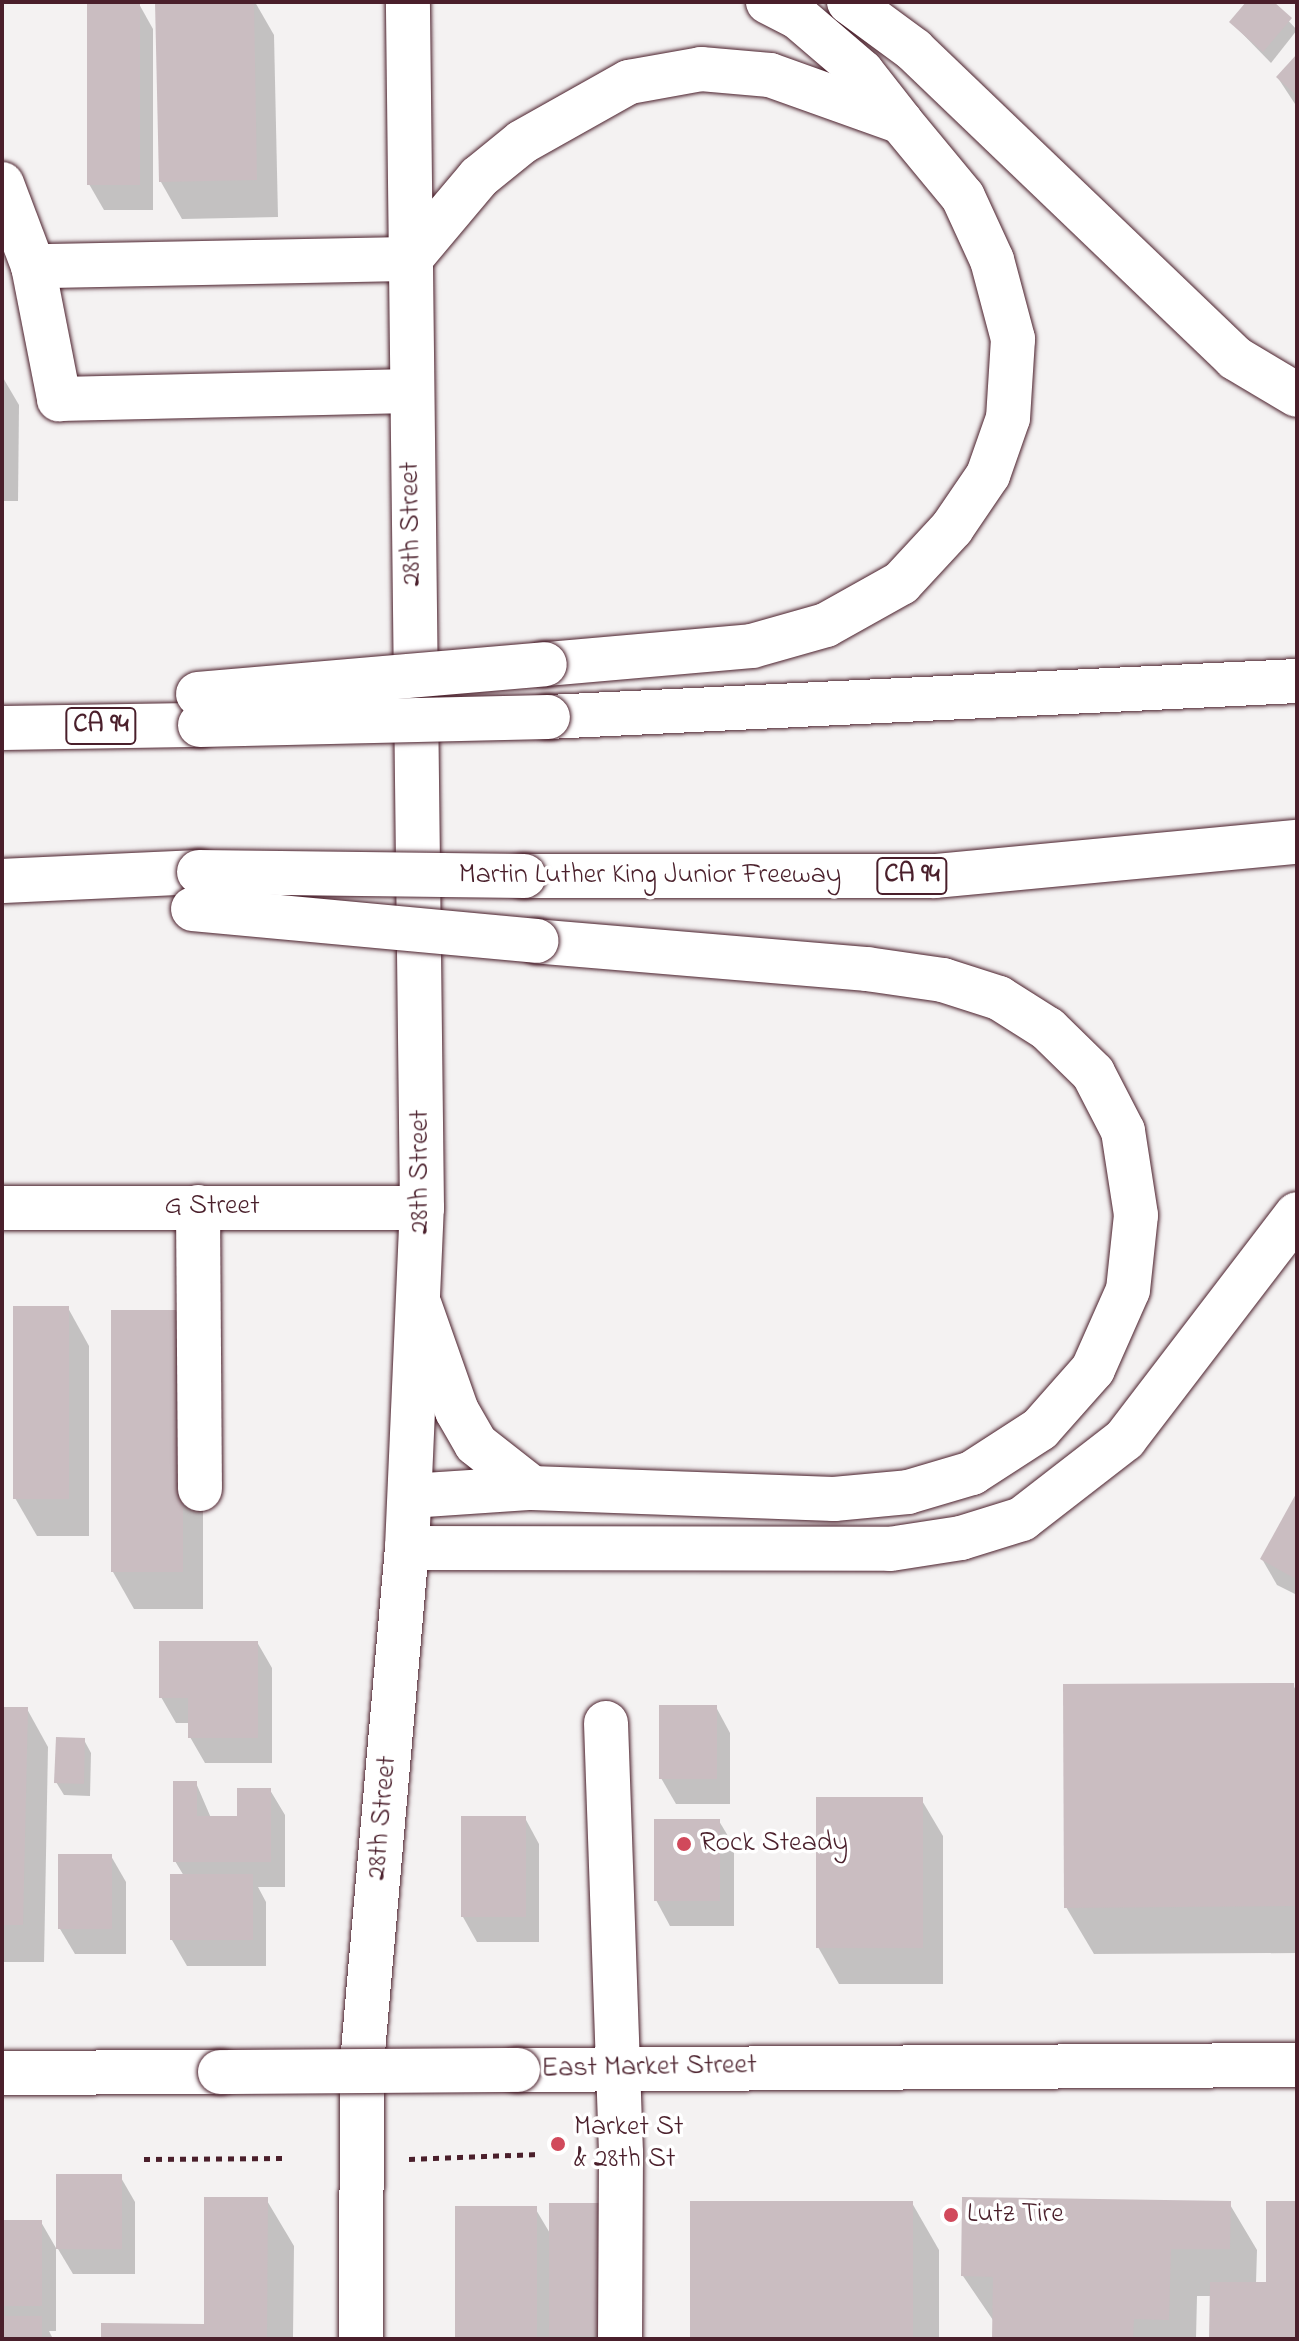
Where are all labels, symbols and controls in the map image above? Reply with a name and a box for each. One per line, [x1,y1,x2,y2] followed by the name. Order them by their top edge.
[394,461,430,587] street label: 28th Street
[65,704,137,748] road number: CA 94
[876,854,948,898] road number: CA 94
[459,859,841,893] street label: Martin Luther King Junior Freeway
[404,1110,438,1234] street label: 28th Street
[164,1190,260,1224] street label: G Street
[361,1754,405,1882] street label: 28th Street
[700,1827,848,1861] place label: Rock Steady
[675,1835,693,1853] marker: Rock Steady
[541,2049,757,2087] street label: East Market Street
[574,2111,683,2177] place label: Market St & 28th St
[549,2135,567,2153] marker: Market St & 28th St
[967,2198,1064,2232] place label: Lutz Tire
[942,2206,960,2224] marker: Lutz Tire

